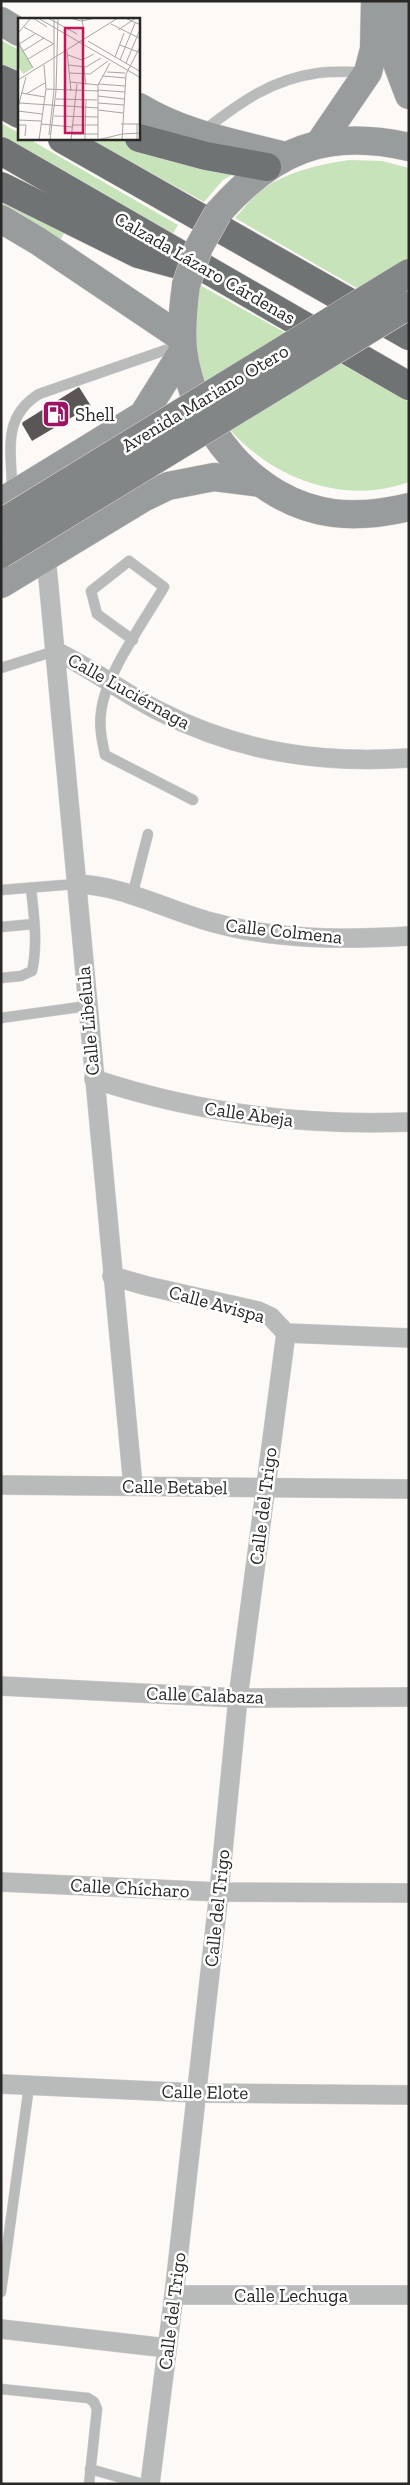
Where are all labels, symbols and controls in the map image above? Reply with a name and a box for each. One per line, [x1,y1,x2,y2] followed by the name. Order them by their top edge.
[18,18,140,140] inset map
[110,207,300,329] street label: Calzada Lázaro Cárdenas
[117,339,293,457] street label: Avenida Mariano Otero
[41,399,71,429] fuel station icon: Shell
[75,403,115,426] place label: Shell
[64,648,194,734] street label: Calle Luciérnaga
[224,913,344,949] street label: Calle Colmena
[72,965,104,1077] street label: Calle Libélula
[203,1096,295,1132] street label: Calle Abeja
[166,1280,268,1328] street label: Calle Avispa
[244,1446,282,1566] street label: Calle del Trigo
[122,1475,228,1499] street label: Calle Betabel
[146,1681,264,1709] street label: Calle Calabaza
[199,1848,235,1968] street label: Calle del Trigo
[70,1873,190,1903] street label: Calle Chícharo
[161,2080,249,2104] street label: Calle Elote
[153,2251,191,2371] street label: Calle del Trigo
[234,2284,348,2307] street label: Calle Lechuga

